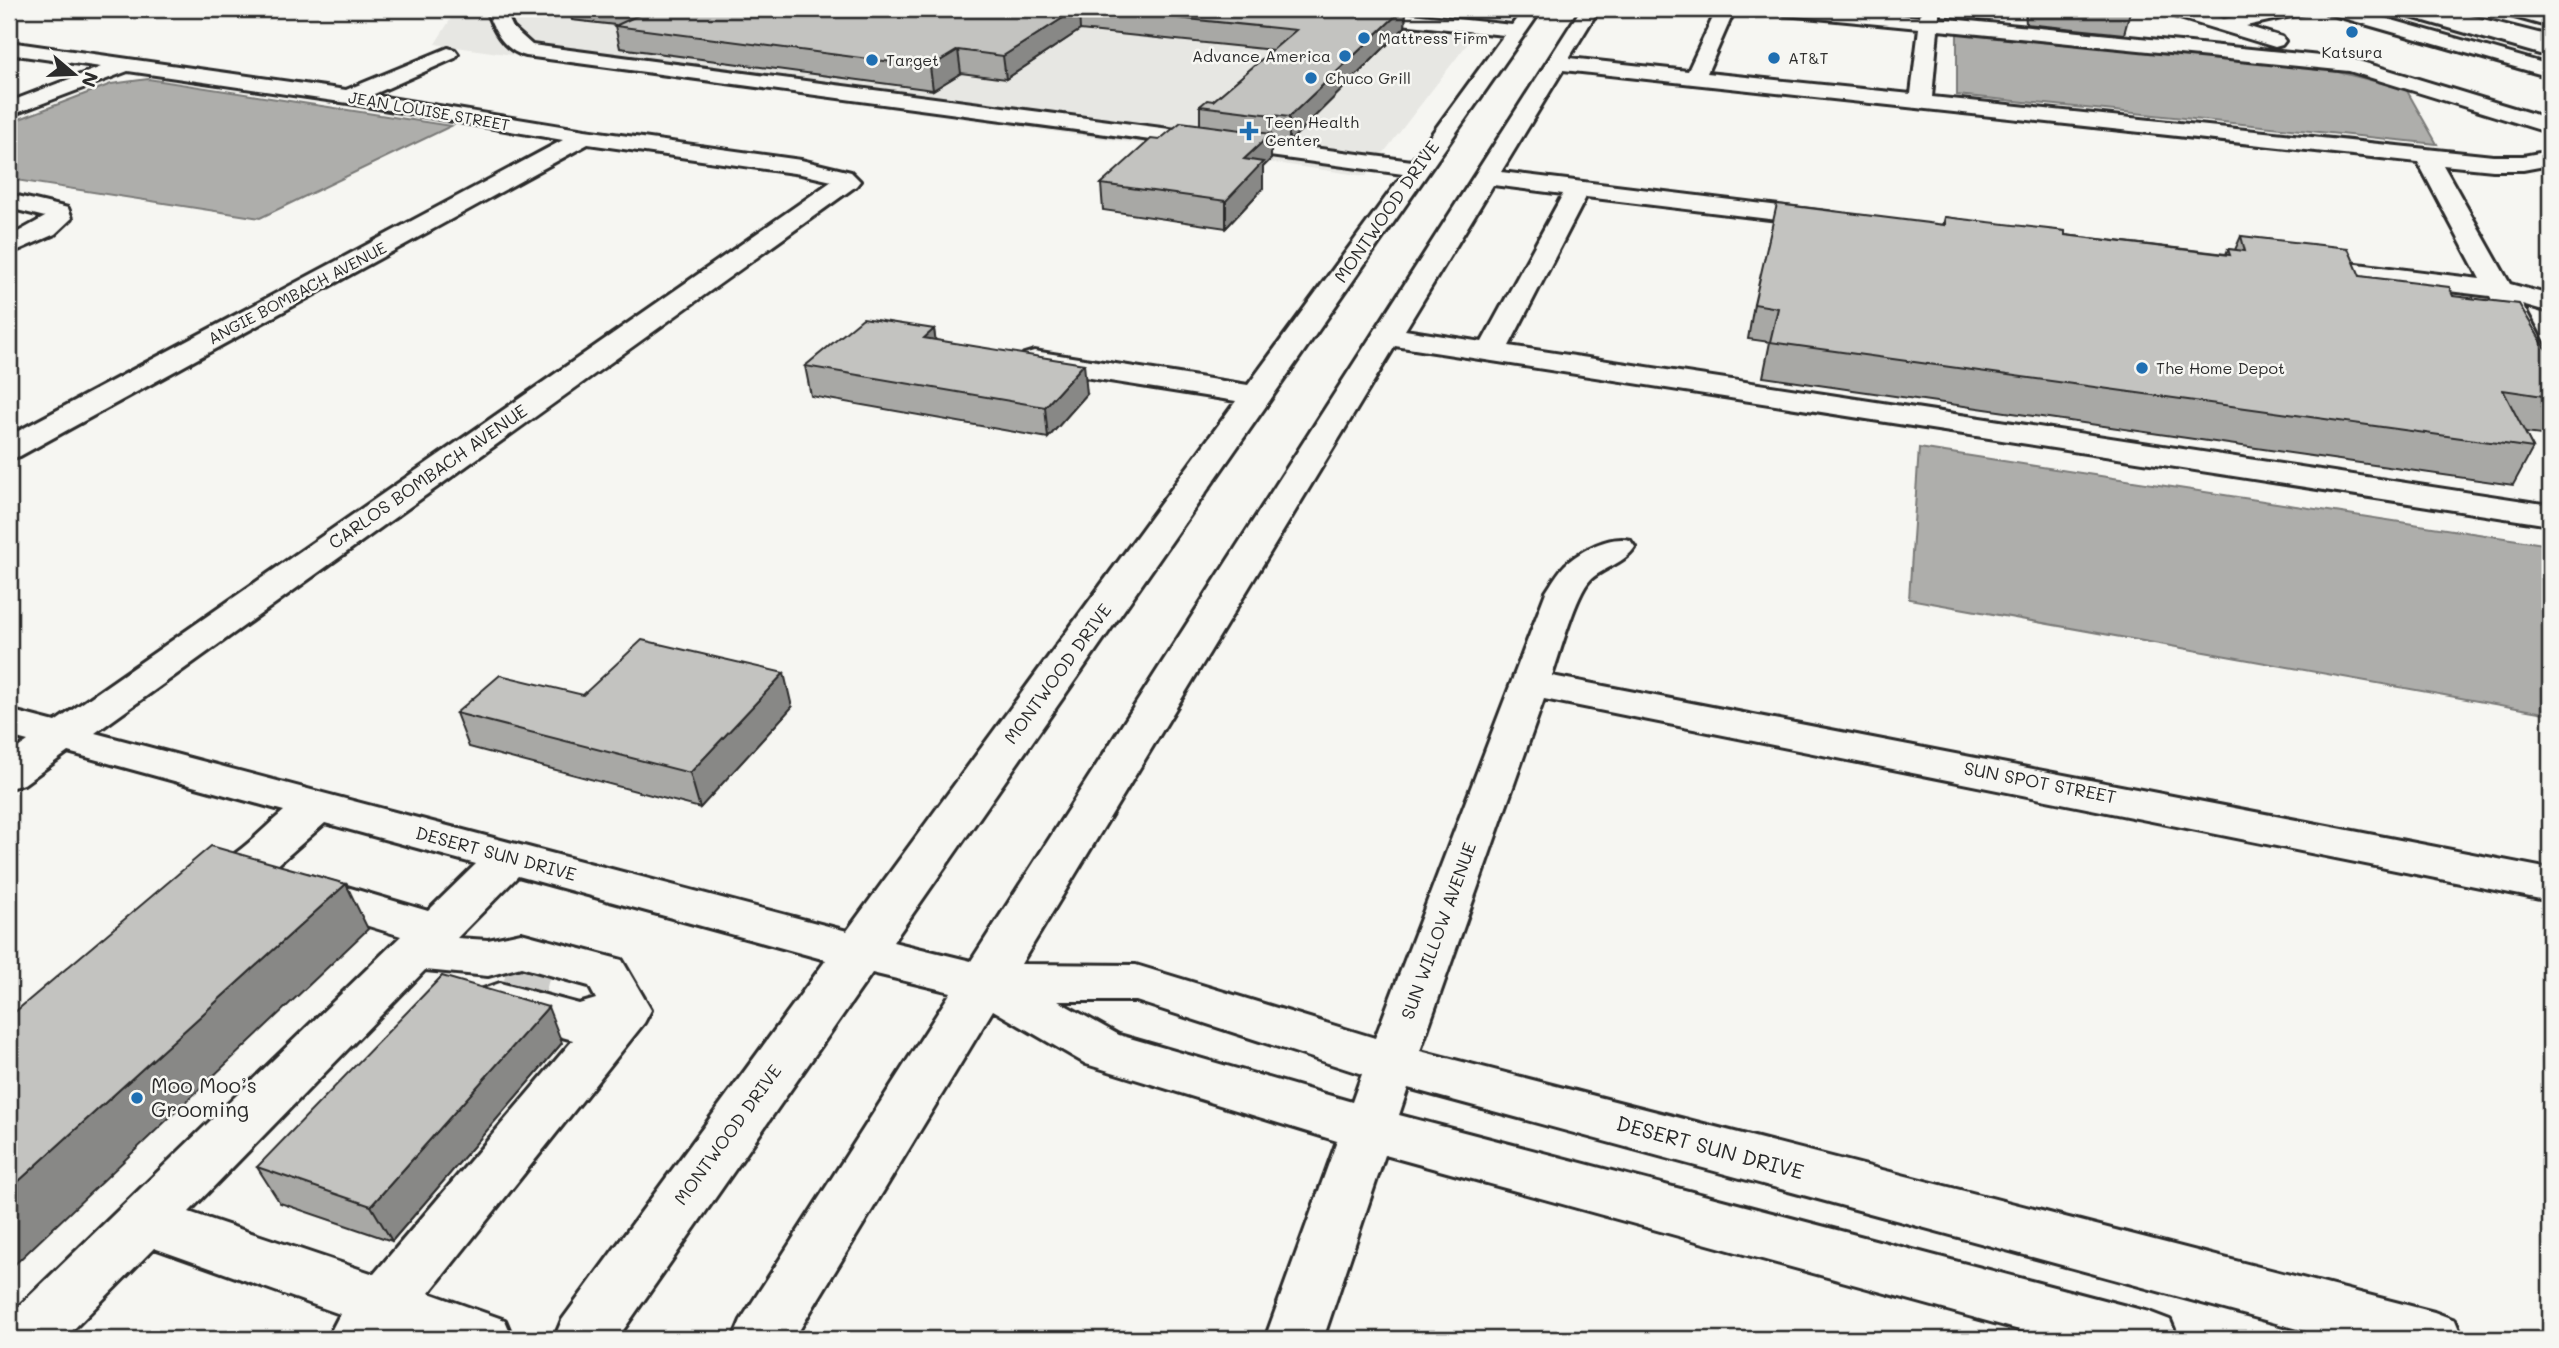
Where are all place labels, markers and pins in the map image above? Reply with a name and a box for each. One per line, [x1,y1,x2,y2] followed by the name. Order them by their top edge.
[2344,24,2360,40] marker: Katsura
[1378,27,1488,48] place label: Mattress Firm
[1356,30,1372,46] marker: Mattress Firm
[2321,41,2383,62] place label: Katsura
[1192,45,1331,66] place label: Advance America
[1788,47,1829,68] place label: AT&T
[1337,48,1353,64] marker: Advance America
[886,49,939,70] place label: Target
[1766,50,1782,66] marker: AT&T
[864,52,880,68] marker: Target
[1325,67,1411,88] place label: Chuco Grill
[1303,70,1319,86] marker: Chuco Grill
[1265,111,1359,150] place label: Teen Health Center
[1239,121,1259,141] marker: Teen Health Center
[2156,357,2285,378] place label: The Home Depot
[2134,360,2150,376] marker: The Home Depot
[151,1071,257,1122] place label: Moo Moo’s Grooming
[129,1090,145,1106] marker: Moo Moo’s Grooming

